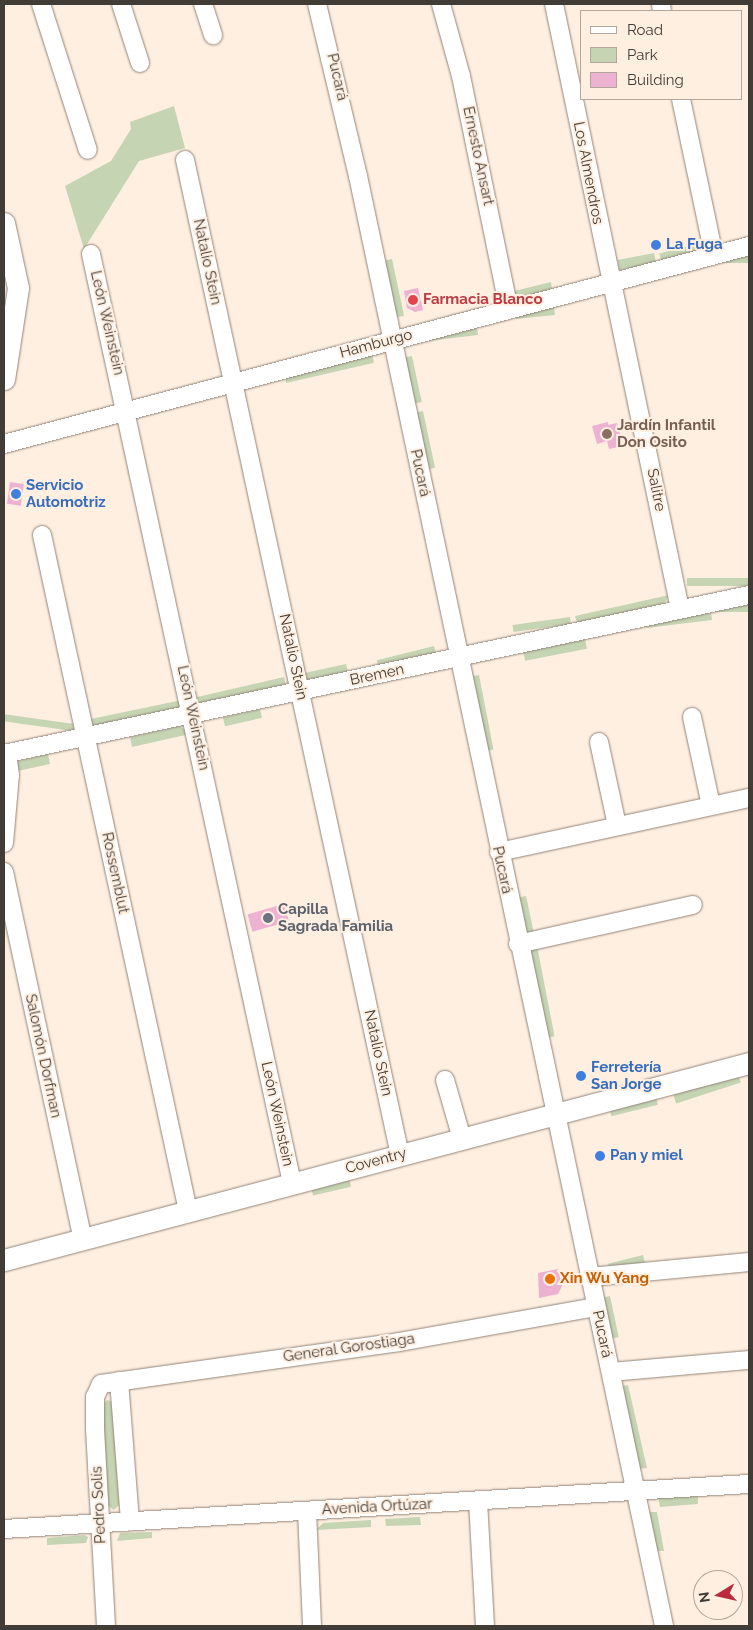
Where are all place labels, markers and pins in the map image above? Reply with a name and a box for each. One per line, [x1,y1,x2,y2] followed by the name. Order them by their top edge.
[666,236,723,254] place label: La Fuga
[650,239,662,251] marker: La Fuga
[423,291,543,309] place label: Farmacia Blanco
[407,294,419,306] marker: Farmacia Blanco
[617,416,716,451] place label: Jardín Infantil Don Osito
[601,428,613,440] marker: Jardín Infantil Don Osito
[26,476,106,511] place label: Servicio Automotriz
[10,488,22,500] marker: Servicio Automotriz
[278,900,393,935] place label: Capilla Sagrada Familia
[262,912,274,924] marker: Capilla Sagrada Familia
[591,1058,662,1093] place label: Ferretería San Jorge
[575,1070,587,1082] marker: Ferretería San Jorge
[610,1147,684,1165] place label: Pan y miel
[594,1150,606,1162] marker: Pan y miel
[560,1270,650,1288] place label: Xin Wu Yang
[544,1273,556,1285] marker: Xin Wu Yang

